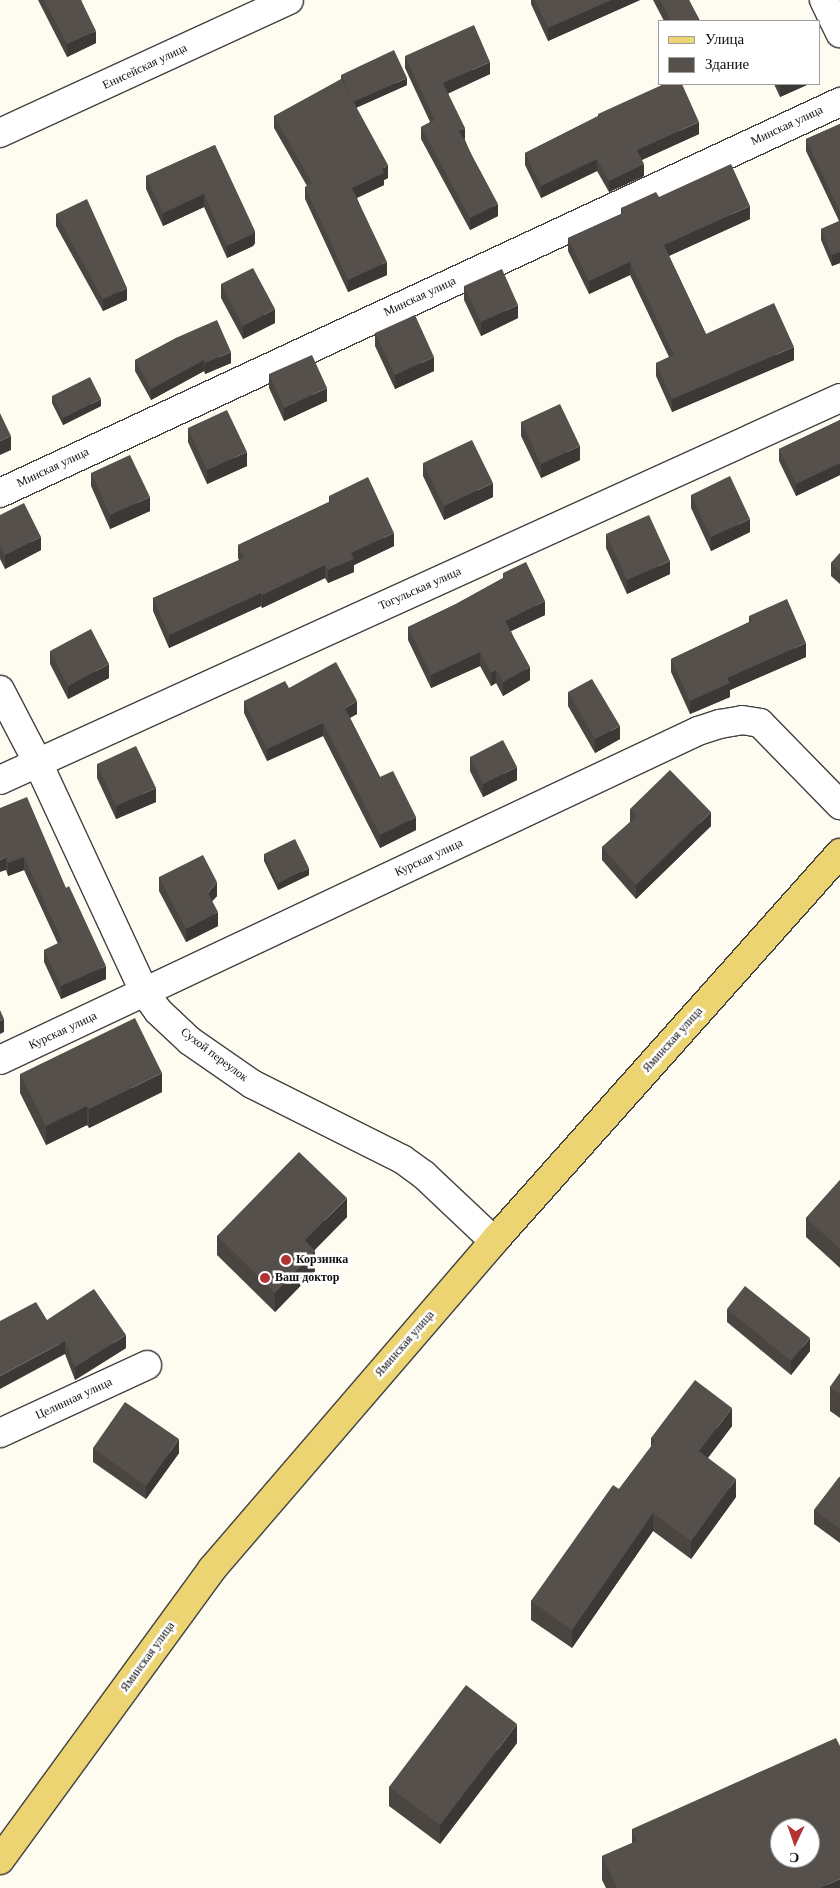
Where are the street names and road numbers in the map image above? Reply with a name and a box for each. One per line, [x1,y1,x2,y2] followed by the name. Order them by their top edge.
[100,41,190,93] street label: Енисейская улица
[749,103,825,149] street label: Минская улица
[382,274,458,320] street label: Минская улица
[15,445,91,491] street label: Минская улица
[377,564,463,614] street label: Тогульская улица
[393,836,465,880] street label: Курская улица
[640,1004,706,1076] street label: Яминская улица
[27,1009,99,1053] street label: Курская улица
[177,1025,251,1085] street label: Сухой переулок
[372,1308,438,1380] street label: Яминская улица
[33,1375,115,1423] street label: Целинная улица
[118,1619,178,1695] street label: Яминская улица

